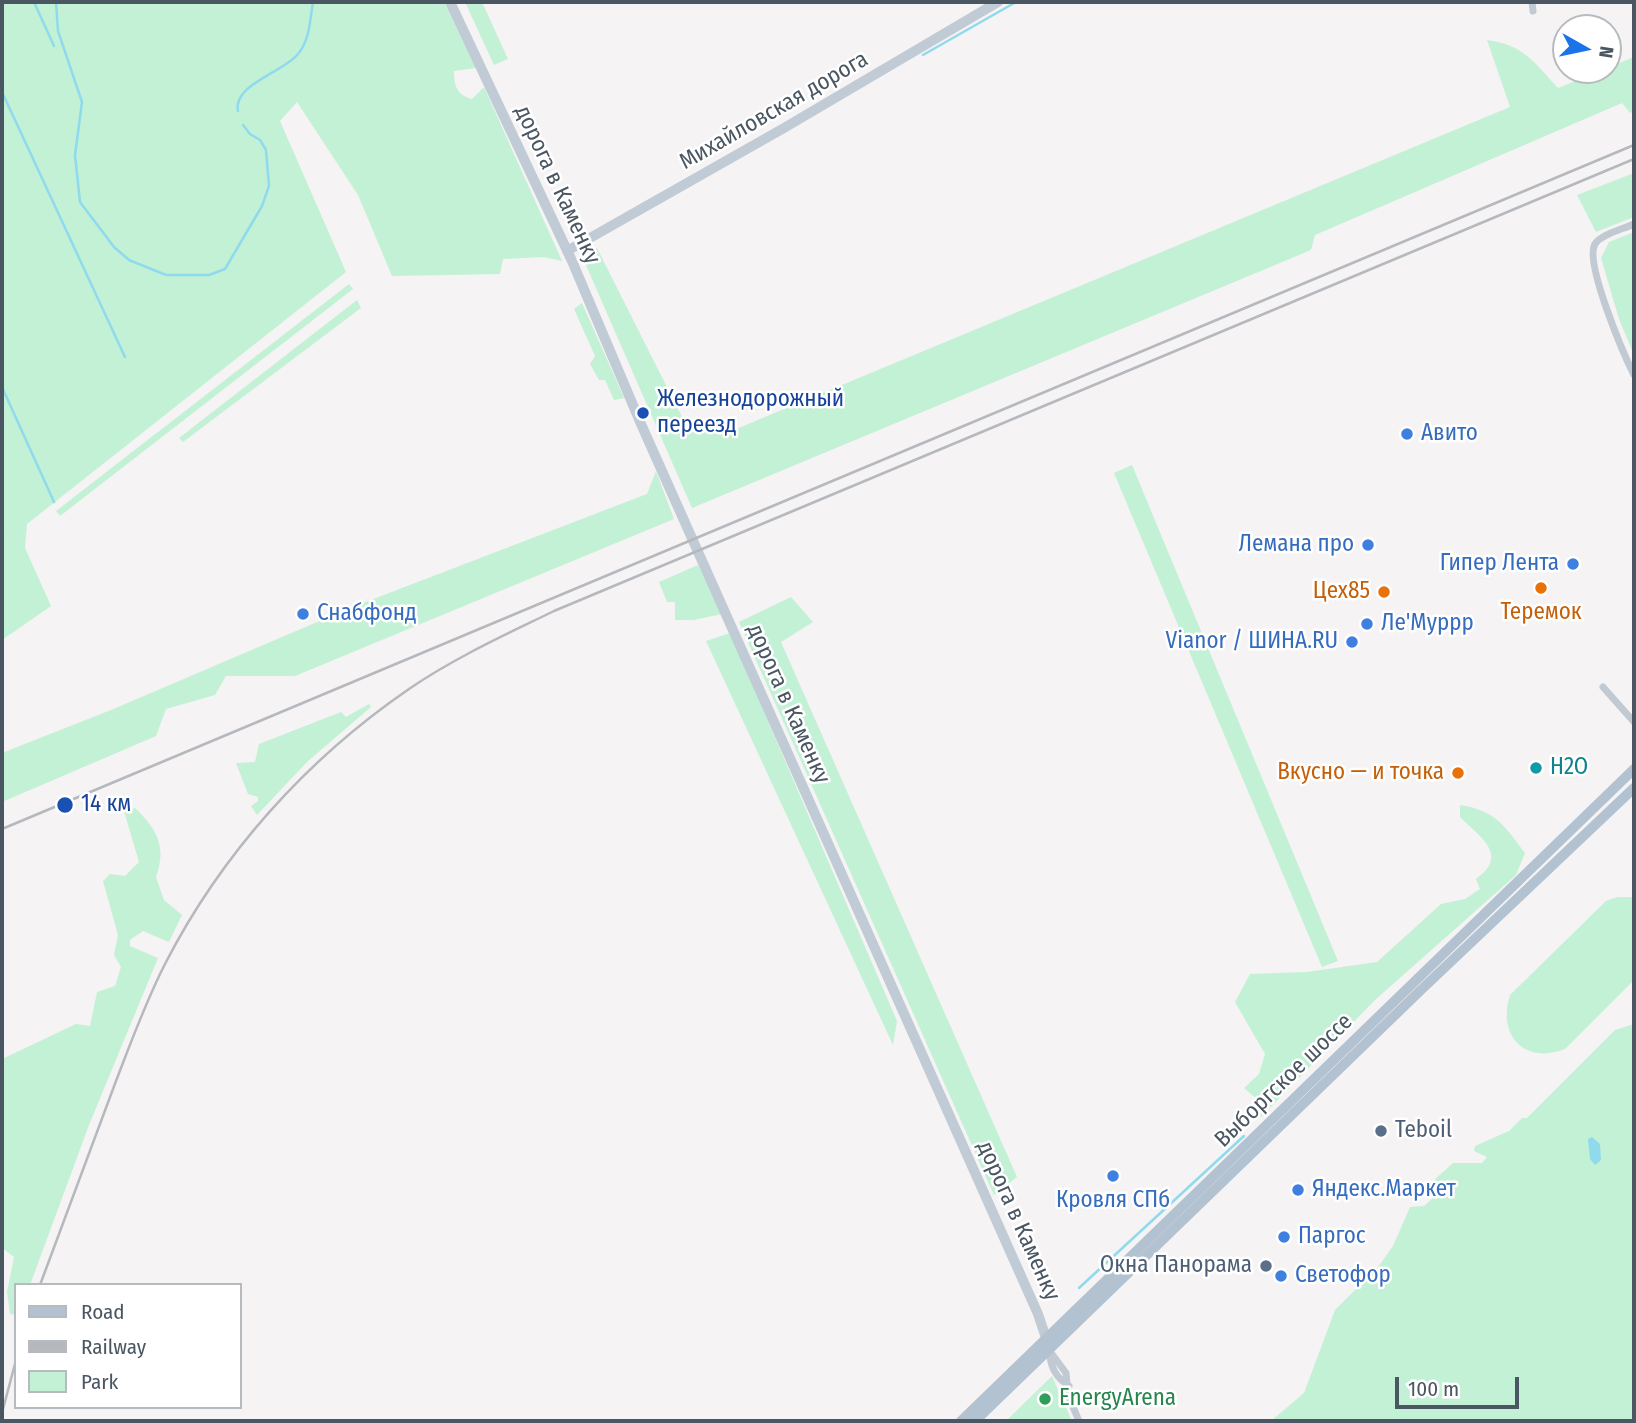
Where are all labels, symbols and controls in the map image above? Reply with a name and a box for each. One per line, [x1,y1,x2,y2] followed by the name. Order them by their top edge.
[1552,14,1622,84] north arrow
[1594,45,1619,59] text: N
[675,46,873,176] street label: Михайловская дорога
[508,101,606,269] street label: дорога в Каменку
[657,386,844,440] place label: Железнодорожный переезд
[635,405,651,421] marker: Железнодорожный переезд
[1421,420,1478,448] place label: Авито
[1399,426,1415,442] marker: Авито
[1238,531,1354,559] place label: Лемана про
[1360,537,1376,553] marker: Лемана про
[1440,550,1559,578] place label: Гипер Лента
[1565,556,1581,572] marker: Гипер Лента
[1313,578,1370,606] place label: Цех85
[1533,580,1549,596] marker: Теремок
[1376,584,1392,600] marker: Цех85
[1500,599,1582,627] place label: Теремок
[317,600,417,628] place label: Снабфонд
[295,606,311,622] marker: Снабфонд
[1381,610,1474,638] place label: Ле'Муррр
[1359,616,1375,632] marker: Ле'Муррр
[740,620,836,788] street label: дорога в Каменку
[1166,628,1338,656] place label: Vianor / ШИНА.RU
[1344,634,1360,650] marker: Vianor / ШИНА.RU
[1550,754,1588,782] place label: H2O
[1277,759,1444,787] place label: Вкусно — и точка
[1528,760,1544,776] marker: H2O
[1450,765,1466,781] marker: Вкусно — и точка
[81,791,131,819] place label: 14 км
[55,795,75,815] marker: 14 км
[1210,1008,1358,1154] street label: Выборгское шоссе
[1395,1117,1452,1145] place label: Teboil
[1373,1123,1389,1139] marker: Teboil
[970,1137,1066,1305] street label: дорога в Каменку
[1105,1168,1121,1184] marker: Кровля СПб
[1312,1176,1456,1204] place label: Яндекс.Маркет
[1290,1182,1306,1198] marker: Яндекс.Маркет
[1056,1187,1170,1215] place label: Кровля СПб
[1298,1223,1366,1251] place label: Паргос
[1276,1229,1292,1245] marker: Паргос
[1100,1252,1252,1280] place label: Окна Панорама
[1258,1258,1274,1274] marker: Окна Панорама
[1295,1262,1391,1290] place label: Светофор
[1273,1268,1289,1284] marker: Светофор
[14,1283,242,1409] legend
[81,1299,125,1325] text: Road
[81,1334,146,1360] text: Railway
[1398,1364,1522,1408] scale bar
[81,1369,118,1395] text: Park
[1408,1376,1459,1402] text: 100 m
[1059,1385,1176,1413] place label: EnergyArena
[1037,1391,1053,1407] marker: EnergyArena

